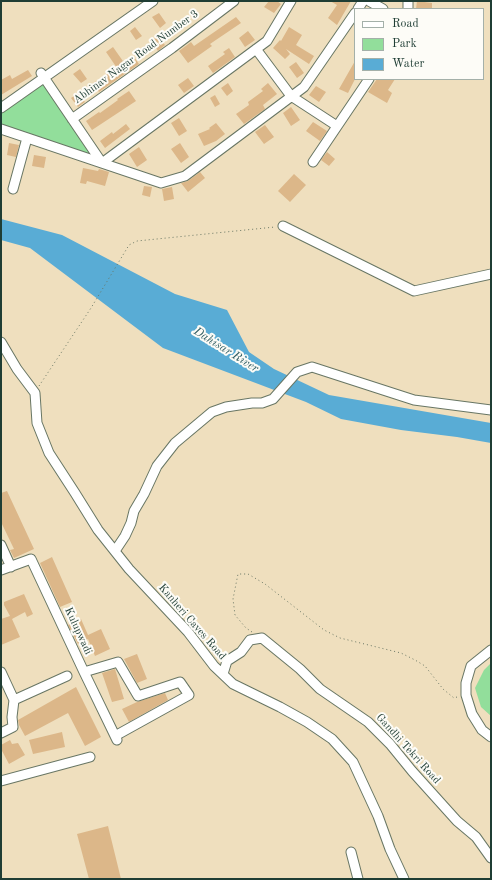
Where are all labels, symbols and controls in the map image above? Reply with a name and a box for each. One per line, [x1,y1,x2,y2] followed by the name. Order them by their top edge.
[71,7,201,107] street label: Abhinav Nagar Road Number 3
[354,8,484,80] legend
[392,18,419,30] text: Road
[392,38,417,50] text: Park
[392,58,424,70] text: Water
[191,324,261,376] water label: Dahisar River
[155,581,229,663] street label: Kanheri Caves Road
[61,605,95,657] street label: Kulupwadi
[373,711,443,787] street label: Gandhi Tekri Road

